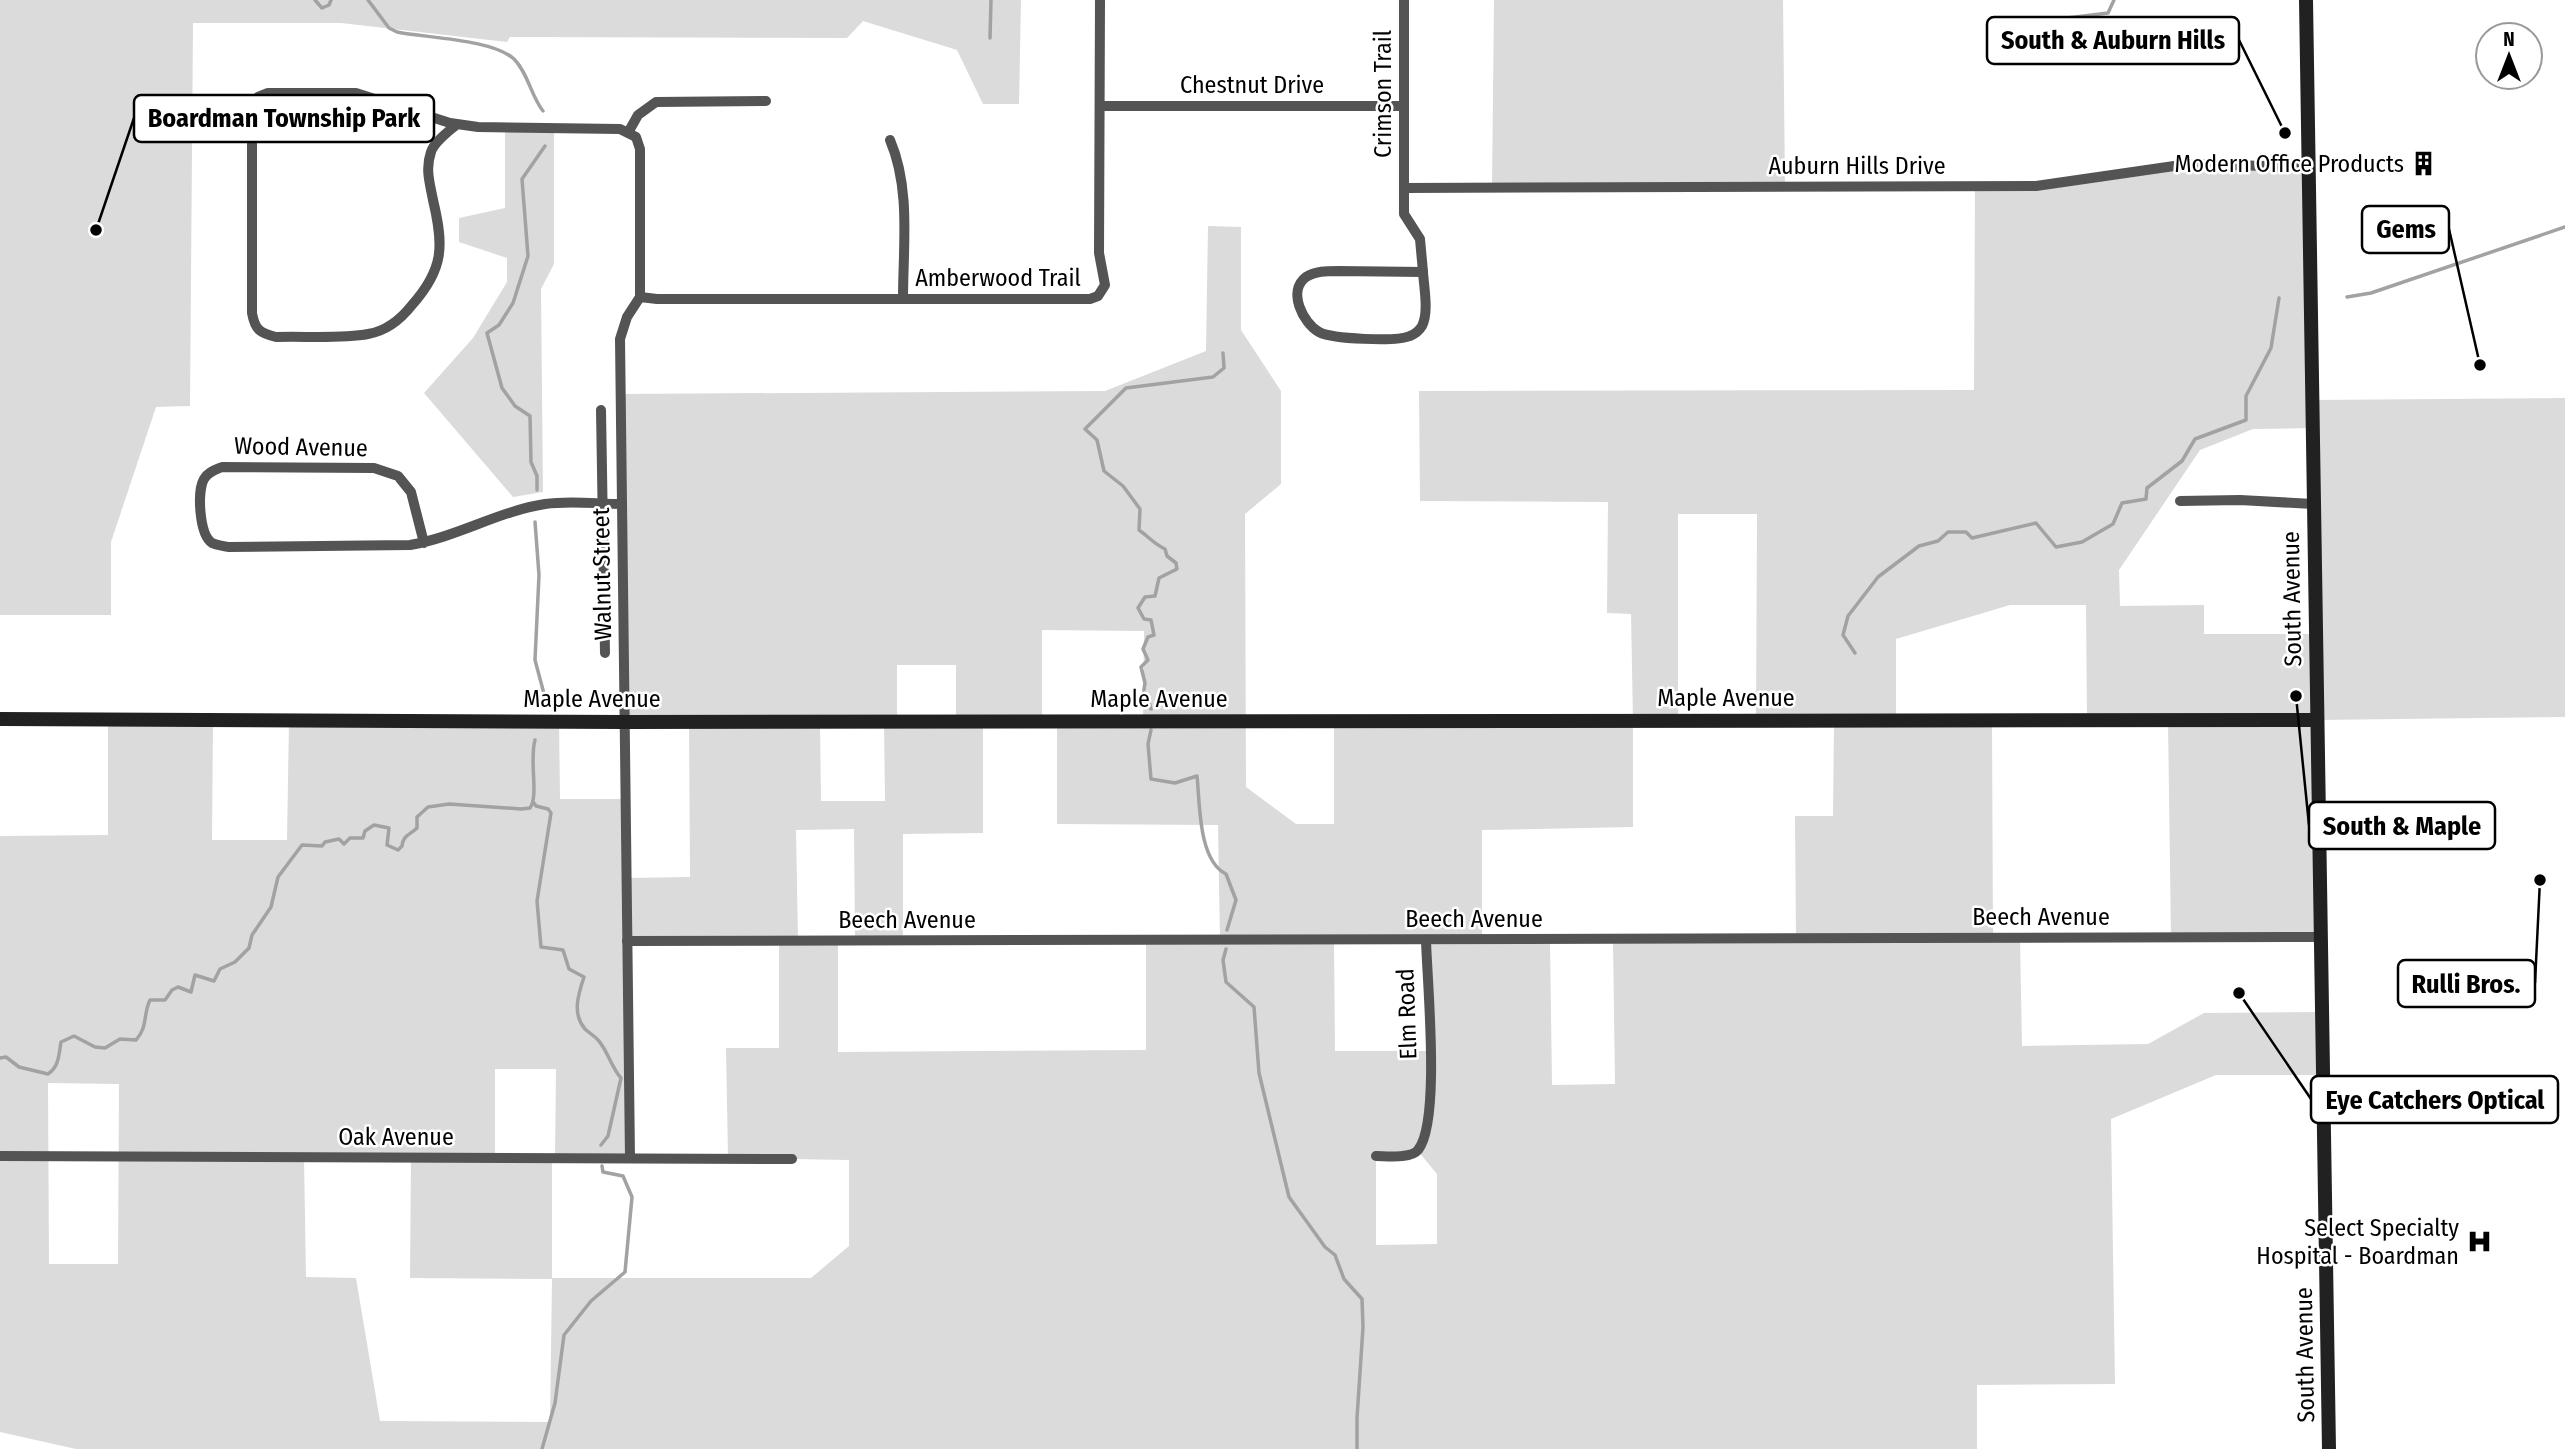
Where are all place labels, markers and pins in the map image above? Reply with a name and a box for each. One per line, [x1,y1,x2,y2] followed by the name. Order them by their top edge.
[1987,17,2239,64] callout: South & Auburn Hills
[134,95,434,142] callout: Boardman Township Park
[2174,150,2404,178] place label: Modern Office Products
[2410,150,2438,178] building icon: Modern Office Products
[2362,206,2449,253] callout: Gems
[2309,802,2495,849] callout: South & Maple
[2398,960,2535,1007] callout: Rulli Bros.
[2311,1076,2558,1123] callout: Eye Catchers Optical
[2256,1214,2459,1270] place label: Select Specialty Hospital - Boardman
[2465,1228,2493,1256] hospital icon: Select Specialty Hospital - Boardman

